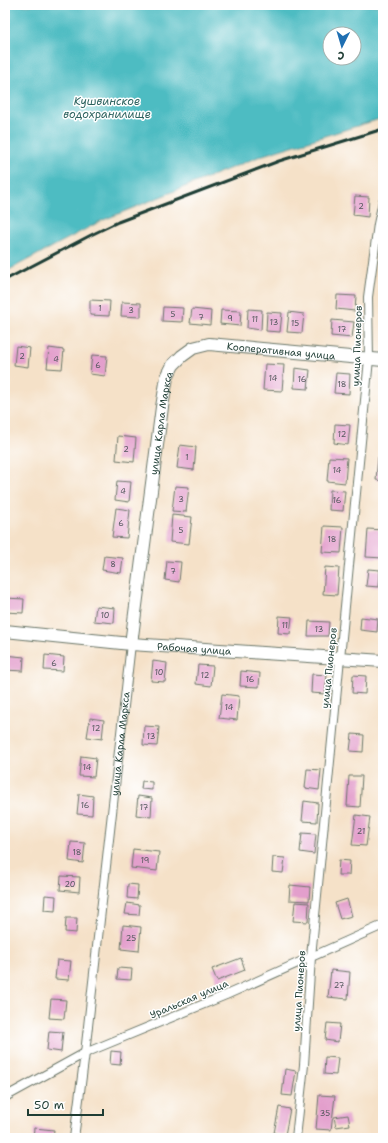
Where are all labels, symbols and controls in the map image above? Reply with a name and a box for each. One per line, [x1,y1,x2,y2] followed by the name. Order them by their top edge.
[322,26,362,66] north arrow
[337,48,345,63] text: С
[63,94,151,122] water label: Кушвинское водохранилище
[358,201,364,212] house number: 2
[98,303,102,314] house number: 1
[128,305,134,316] house number: 3
[349,305,365,387] street label: улица Пионеров
[171,309,176,320] house number: 5
[198,312,204,323] house number: 7
[227,313,233,324] house number: 9
[252,314,258,325] house number: 11
[270,317,278,328] house number: 13
[291,318,299,329] house number: 15
[338,324,347,335] house number: 17
[226,339,337,362] street label: Кооперативная улица
[19,351,25,362] house number: 2
[53,354,59,365] house number: 4
[95,360,101,371] house number: 6
[147,368,176,476] street label: улица Карла Маркса
[269,373,278,384] house number: 14
[298,374,307,385] house number: 16
[338,379,346,390] house number: 18
[338,429,347,440] house number: 12
[123,444,129,455] house number: 2
[185,452,189,463] house number: 1
[333,465,342,476] house number: 14
[120,486,126,497] house number: 4
[178,494,184,505] house number: 3
[333,495,342,506] house number: 16
[118,518,124,529] house number: 6
[179,525,184,536] house number: 5
[328,534,336,545] house number: 18
[110,559,116,570] house number: 8
[170,566,176,577] house number: 7
[101,610,109,621] house number: 10
[282,620,288,631] house number: 11
[315,624,323,635] house number: 13
[318,627,340,709] street label: улица Пионеров
[157,639,232,657] street label: Рабочая улица
[51,658,57,669] house number: 6
[155,667,163,678] house number: 10
[201,670,210,681] house number: 12
[246,674,255,685] house number: 16
[107,690,132,796] street label: улица Карла Маркса
[225,702,234,713] house number: 14
[92,723,101,734] house number: 12
[147,731,155,742] house number: 13
[83,762,92,773] house number: 14
[81,800,90,811] house number: 16
[140,802,149,813] house number: 17
[357,826,365,837] house number: 21
[73,847,81,858] house number: 18
[141,855,149,866] house number: 19
[65,879,75,890] house number: 20
[126,933,136,944] house number: 25
[290,950,308,1032] street label: улица Пионеров
[148,976,231,1021] street label: Уральская улица
[334,980,345,991] house number: 27
[28,1091,103,1117] scale bar
[34,1097,64,1113] text: 50 m
[320,1108,330,1119] house number: 35

